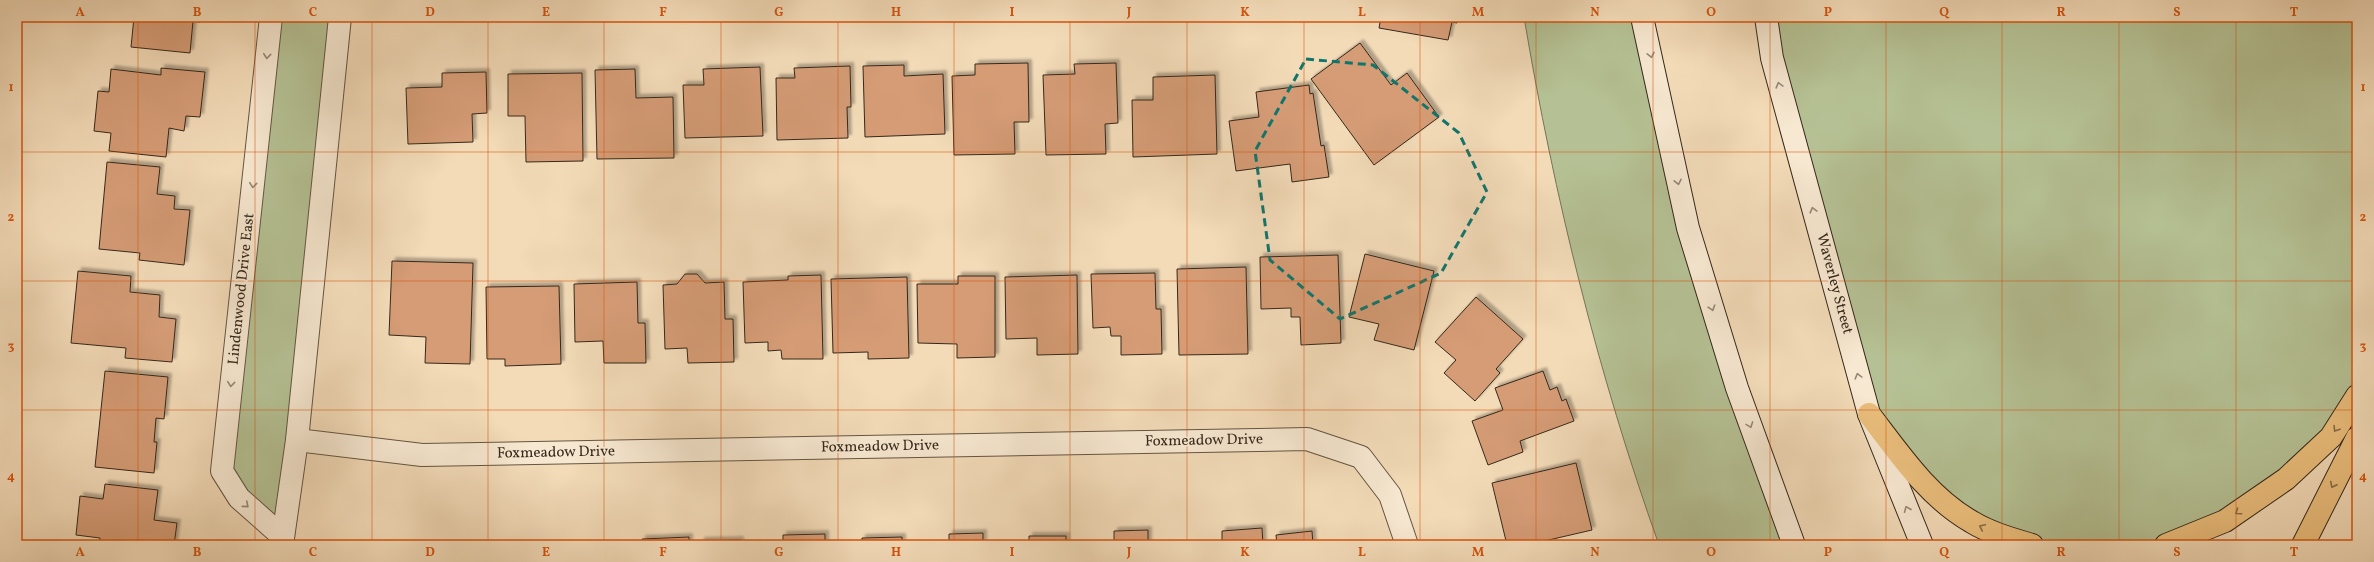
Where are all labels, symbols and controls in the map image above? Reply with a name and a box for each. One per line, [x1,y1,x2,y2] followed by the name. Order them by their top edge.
[75,4,85,22] text: A
[193,4,202,22] text: B
[309,4,317,22] text: C
[425,4,435,22] text: D
[542,4,550,22] text: E
[659,4,667,22] text: F
[774,4,784,22] text: G
[891,4,901,22] text: H
[1010,4,1015,22] text: I
[1126,4,1132,22] text: J
[1240,4,1250,22] text: K
[1358,4,1366,22] text: L
[1472,4,1485,22] text: M
[1590,4,1600,22] text: N
[1706,4,1716,22] text: O
[1824,4,1832,22] text: P
[1939,4,1950,22] text: Q
[2056,4,2066,22] text: R
[2173,4,2181,22] text: S
[2290,4,2299,22] text: T
[1646,52,1654,58] one-way arrow
[262,53,271,59] one-way arrow
[8,79,14,97] text: 1
[2360,79,2366,97] text: 1
[1776,81,1784,88] one-way arrow
[1673,179,1681,185] one-way arrow
[249,182,258,188] one-way arrow
[1810,207,1818,213] one-way arrow
[8,209,15,227] text: 2
[2360,209,2367,227] text: 2
[224,212,260,366] street label: Lindenwood Drive East
[1810,231,1858,337] street label: Waverley Street
[1707,304,1716,311] one-way arrow
[8,338,15,356] text: 3
[2360,338,2367,356] text: 3
[1855,373,1863,379] one-way arrow
[227,381,236,387] one-way arrow
[1746,421,1754,428] one-way arrow
[2333,425,2341,432] one-way arrow
[1145,429,1263,453] street label: Foxmeadow Drive
[821,435,939,459] street label: Foxmeadow Drive
[497,441,615,465] street label: Foxmeadow Drive
[7,468,15,486] text: 4
[2359,468,2367,486] text: 4
[2330,481,2338,489] one-way arrow
[242,501,249,508] one-way arrow
[1904,505,1912,512] one-way arrow
[2235,507,2242,514] one-way arrow
[1979,524,1986,532] one-way arrow
[75,544,85,562] text: A
[193,544,202,562] text: B
[309,544,317,562] text: C
[425,544,435,562] text: D
[542,544,550,562] text: E
[659,544,667,562] text: F
[774,544,784,562] text: G
[891,544,901,562] text: H
[1010,544,1015,562] text: I
[1126,544,1132,562] text: J
[1240,544,1250,562] text: K
[1358,544,1366,562] text: L
[1472,544,1485,562] text: M
[1590,544,1600,562] text: N
[1706,544,1716,562] text: O
[1824,544,1832,562] text: P
[1939,544,1950,562] text: Q
[2056,544,2066,562] text: R
[2173,544,2181,562] text: S
[2290,544,2299,562] text: T

